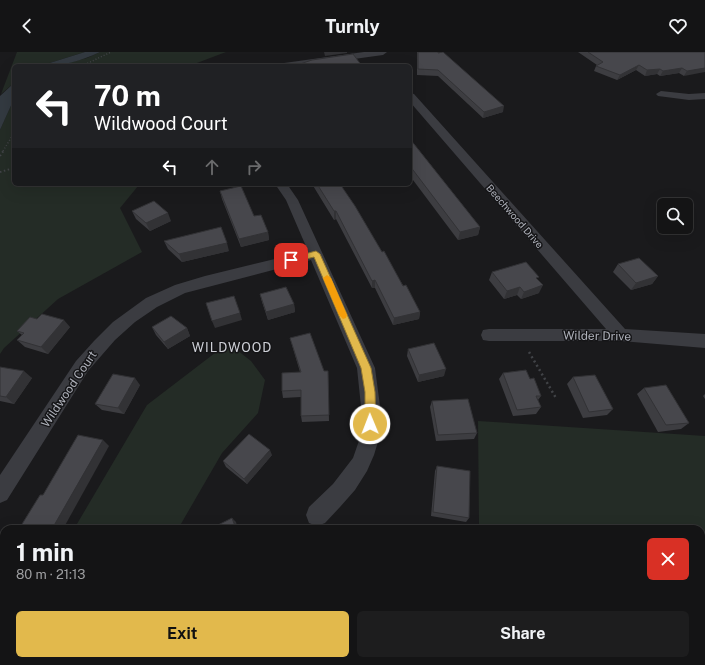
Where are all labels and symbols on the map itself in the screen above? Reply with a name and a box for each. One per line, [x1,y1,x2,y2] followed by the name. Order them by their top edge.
[484,182,546,251] street label: Beechwood Drive
[274,243,308,277] pin
[563,328,631,344] street label: Wilder Drive
[192,340,272,355] district label: WILDWOOD
[38,348,100,430] street label: Wildwood Court
[349,403,391,445] position arrow

